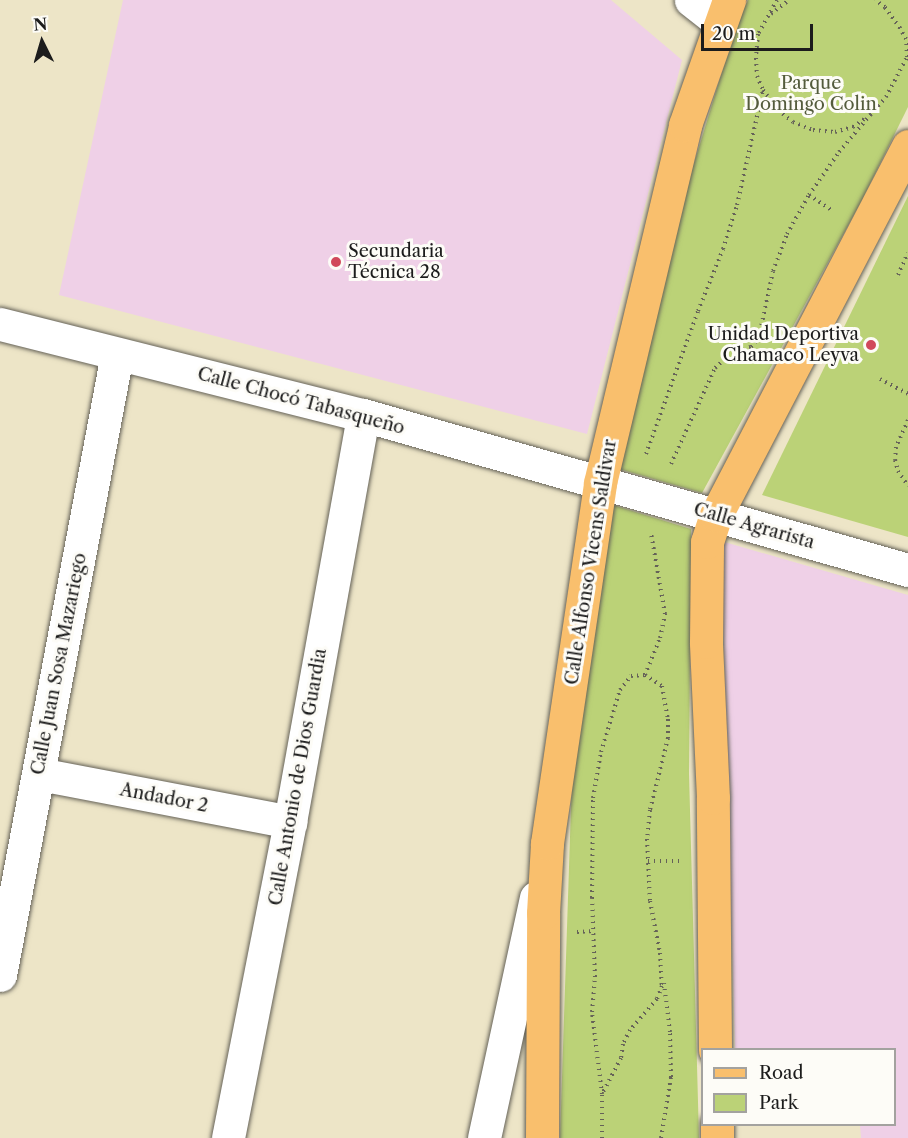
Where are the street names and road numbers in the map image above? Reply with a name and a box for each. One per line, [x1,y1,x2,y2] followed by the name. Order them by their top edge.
[195,363,407,439] street label: Calle Chocó Tabasqueño
[561,437,621,687] street label: Calle Alfonso Vicens Saldivar
[691,498,817,554] street label: Calle Agrarista
[27,551,91,777] street label: Calle Juan Sosa Mazariego
[265,646,331,908] street label: Calle Antonio de Dios Guardia
[118,779,210,817] street label: Andador 2

